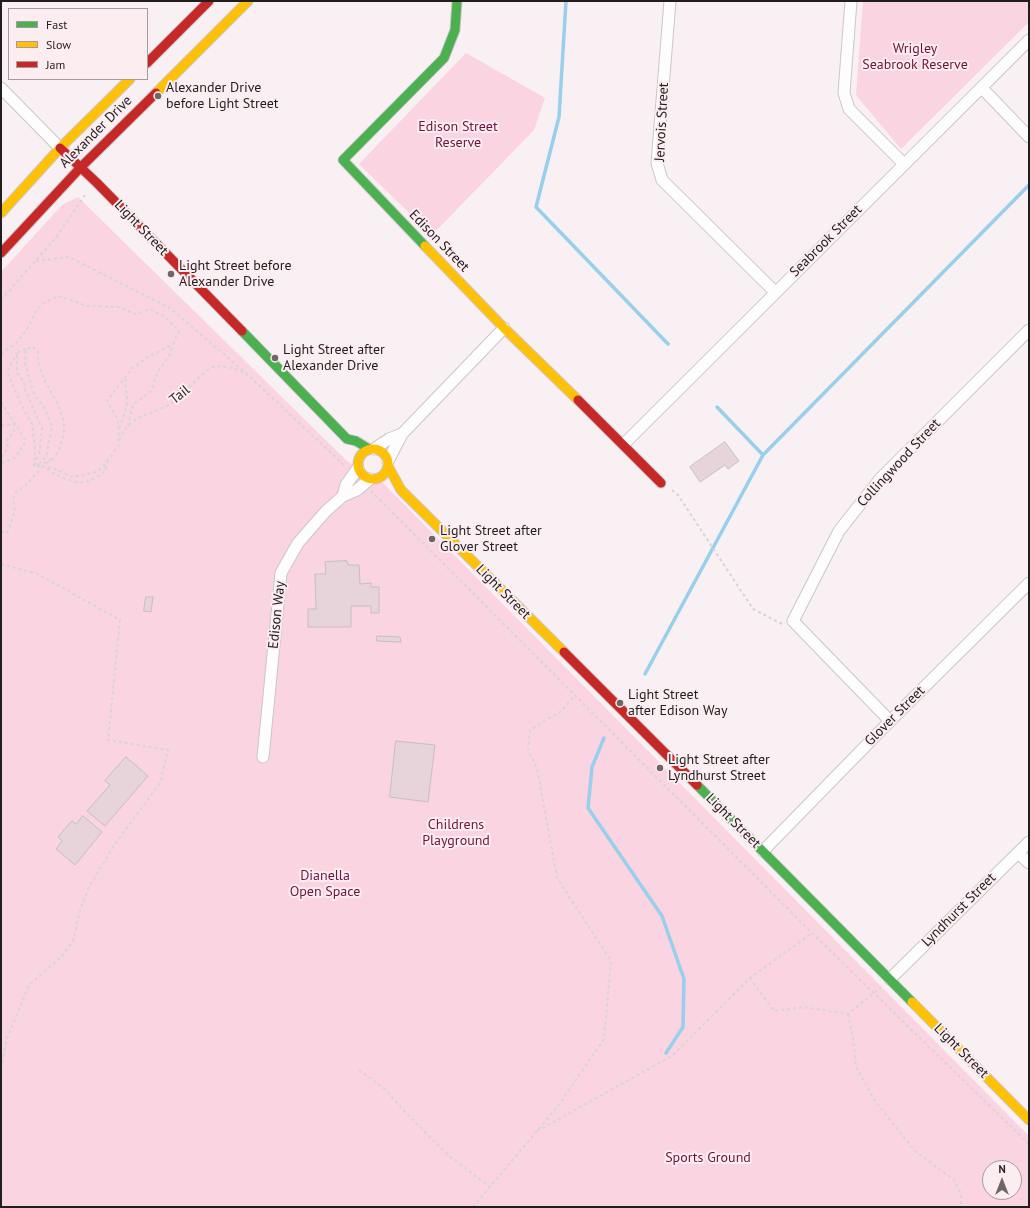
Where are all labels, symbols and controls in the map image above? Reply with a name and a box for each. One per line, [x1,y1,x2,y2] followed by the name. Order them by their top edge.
[8,8,148,80] legend
[46,17,67,32] text: Fast
[46,37,71,52] text: Slow
[862,41,968,74] park label: Wrigley Seabrook Reserve
[46,57,65,72] text: Jam
[166,80,279,112] place label: Alexander Drive before Light Street
[652,82,672,162] street label: Jervois Street
[153,91,163,101] marker: Alexander Drive before Light Street
[56,92,136,172] street label: Alexander Drive
[418,119,498,152] park label: Edison Street Reserve
[111,197,171,259] street label: Light Street
[786,201,866,281] street label: Seabrook Street
[405,207,473,275] street label: Edison Street
[179,258,292,290] place label: Light Street before Alexander Drive
[166,269,176,279] marker: Light Street before Alexander Drive
[283,342,385,374] place label: Light Street after Alexander Drive
[270,353,280,363] marker: Light Street after Alexander Drive
[167,382,193,408] street label: Tail
[854,415,944,511] street label: Collingwood Street
[440,523,542,556] place label: Light Street after Glover Street
[427,534,437,544] marker: Light Street after Glover Street
[472,561,534,623] street label: Light Street
[265,580,289,650] street label: Edison Way
[862,683,928,749] street label: Glover Street
[628,687,727,720] place label: Light Street after Edison Way
[615,698,625,708] marker: Light Street after Edison Way
[668,752,770,784] place label: Light Street after Lyndhurst Street
[655,763,665,773] marker: Light Street after Lyndhurst Street
[702,790,764,852] street label: Light Street
[422,817,490,850] park label: Childrens Playground
[290,868,360,900] park label: Dianella Open Space
[919,870,999,950] street label: Lyndhurst Street
[930,1020,992,1082] street label: Light Street
[665,1150,751,1166] park label: Sports Ground
[982,1160,1022,1200] north arrow
[998,1162,1006,1176] text: N

